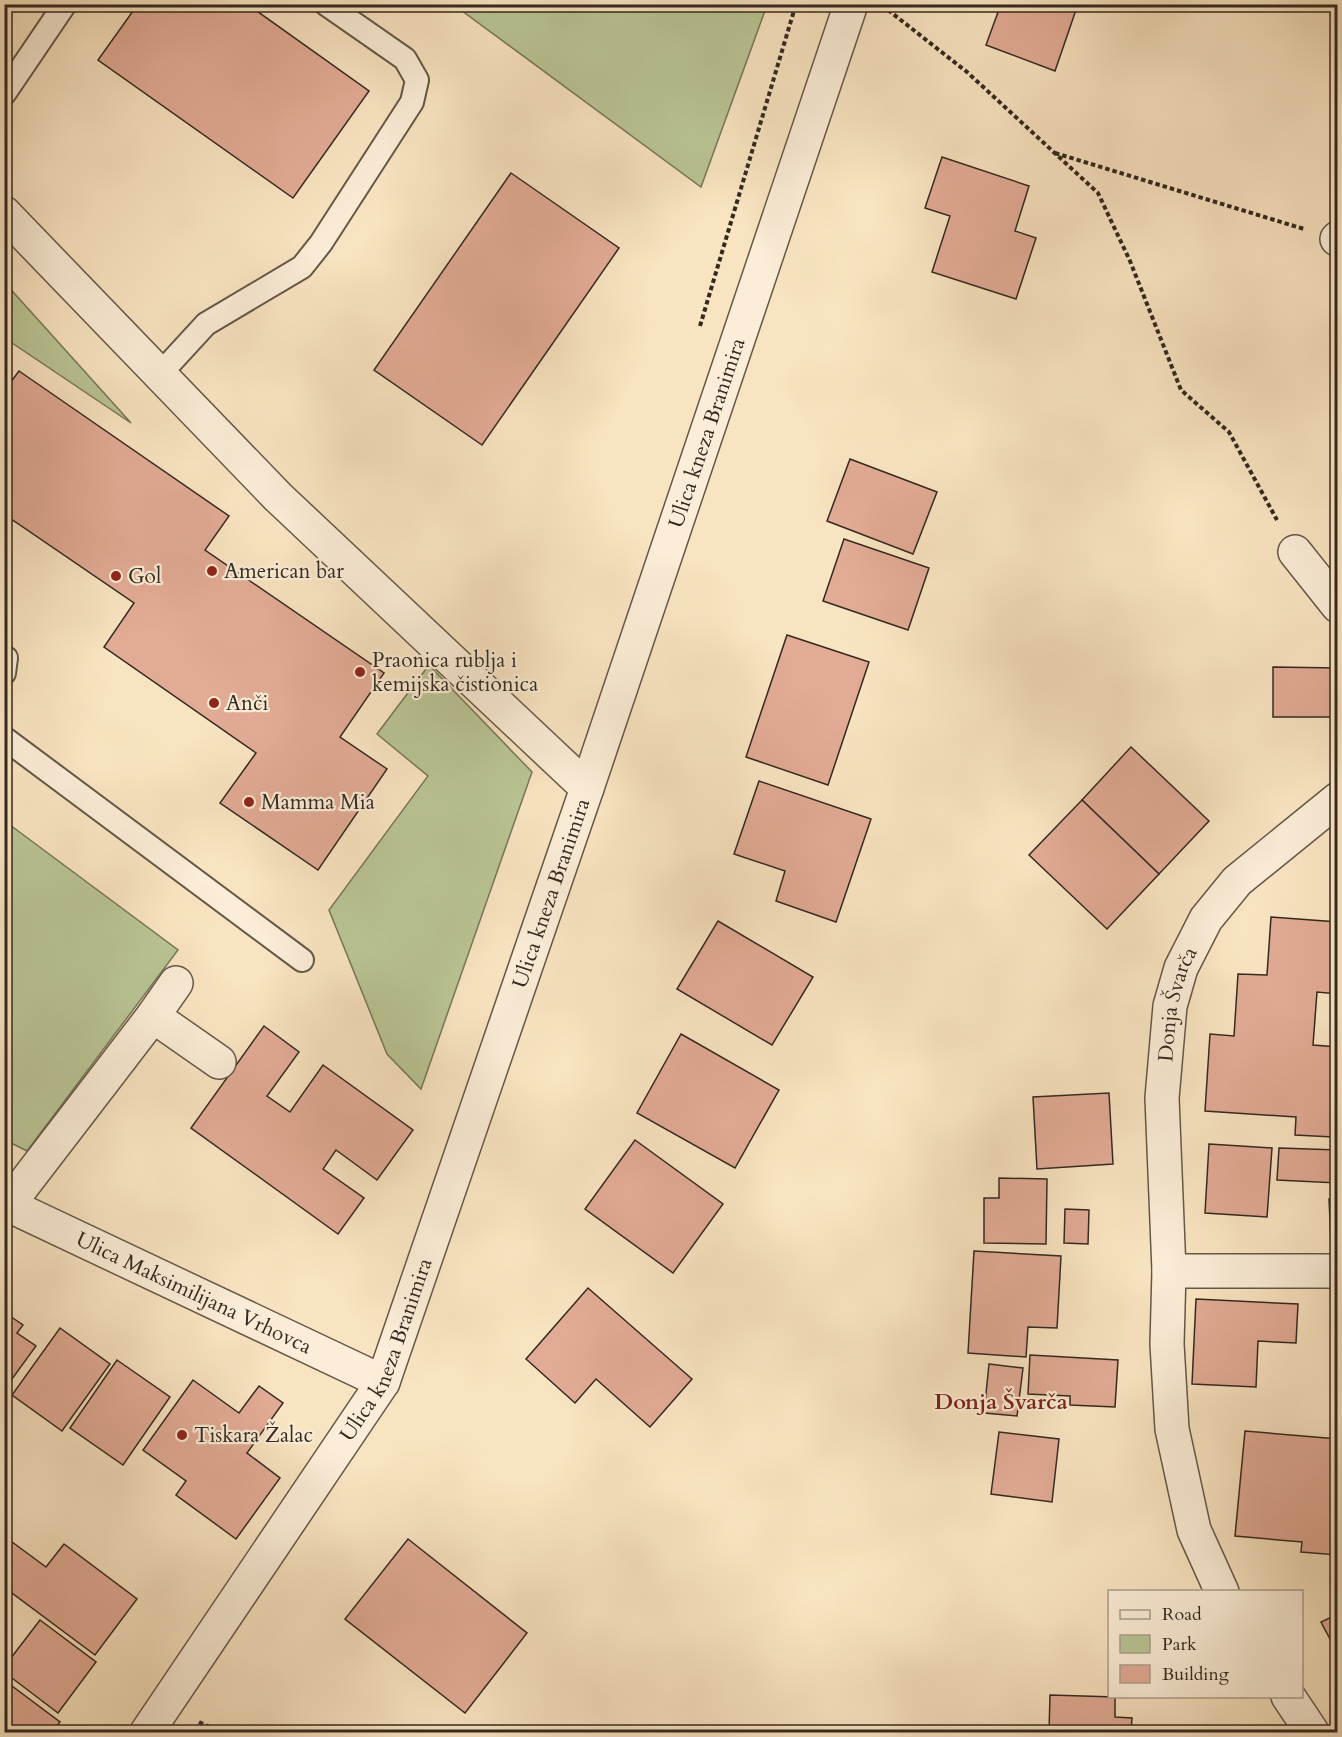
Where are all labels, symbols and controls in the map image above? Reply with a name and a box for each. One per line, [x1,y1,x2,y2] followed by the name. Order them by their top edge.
[662,334,753,532] street label: Ulica kneza Branimira
[224,557,344,586] place label: American bar
[128,562,161,591] place label: Gol
[205,564,219,578] marker: American bar
[109,569,123,583] marker: Gol
[372,646,538,699] place label: Praonica rublja i kemijska čistionica
[353,665,367,679] marker: Praonica rublja i kemijska čistionica
[226,689,268,718] place label: Anči
[207,696,221,710] marker: Anči
[261,788,375,817] place label: Mamma Mia
[242,795,256,809] marker: Mamma Mia
[505,795,597,992] street label: Ulica kneza Branimira
[1151,942,1204,1063] street label: Donja Švarča
[71,1225,316,1361] street label: Ulica Maksimilijana Vrhovca
[333,1254,440,1447] street label: Ulica kneza Branimira
[934,1387,1068,1417] district label: Donja Švarča
[194,1420,313,1450] place label: Tiskara Žalac
[175,1428,189,1442] marker: Tiskara Žalac
[1108,1590,1303,1698] legend
[1162,1602,1202,1627] text: Road
[1162,1632,1197,1657] text: Park
[1162,1662,1230,1687] text: Building

